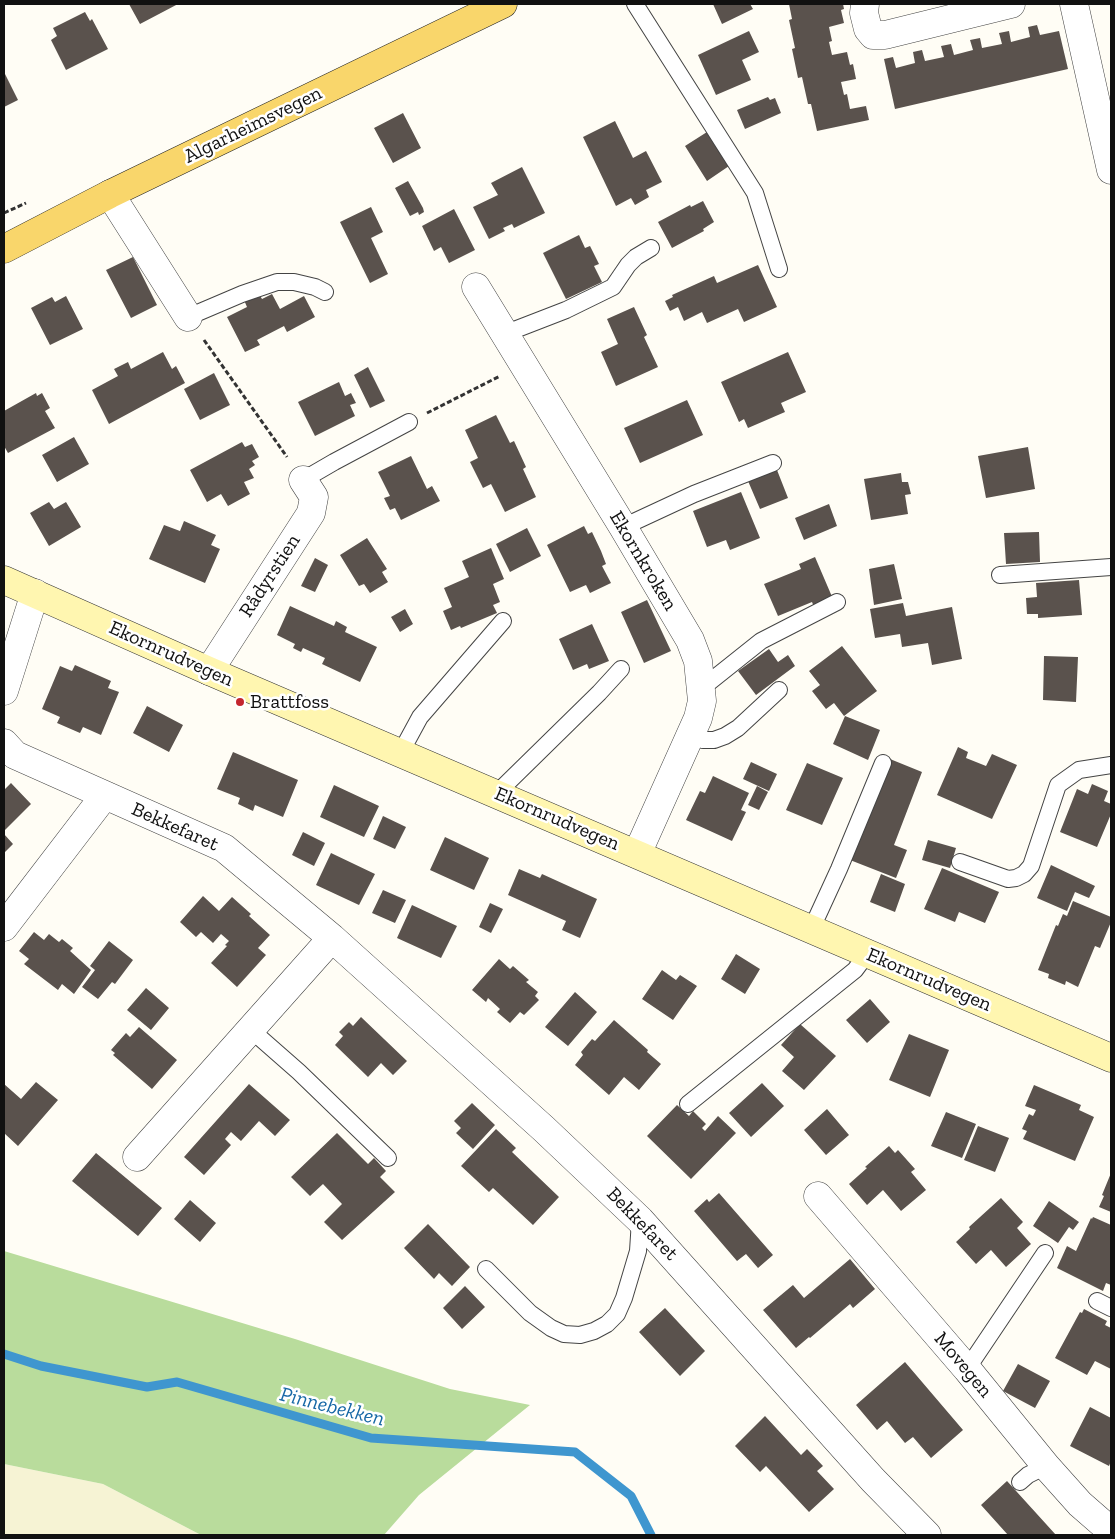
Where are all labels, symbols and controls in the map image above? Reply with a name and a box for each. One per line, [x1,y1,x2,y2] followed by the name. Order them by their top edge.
[180,81,326,169] street label: Algarheimsvegen
[604,507,682,615] street label: Ekornkroken
[234,530,306,622] street label: Rådyrstien
[105,616,237,692] street label: Ekornrudvegen
[250,690,329,714] place label: Brattfoss
[234,696,246,708] marker: Brattfoss
[491,782,623,856] street label: Ekornrudvegen
[128,797,222,857] street label: Bekkefaret
[863,943,995,1017] street label: Ekornrudvegen
[601,1182,683,1266] street label: Bekkefaret
[929,1327,997,1403] street label: Movegen
[277,1382,387,1432] water label: Pinnebekken

